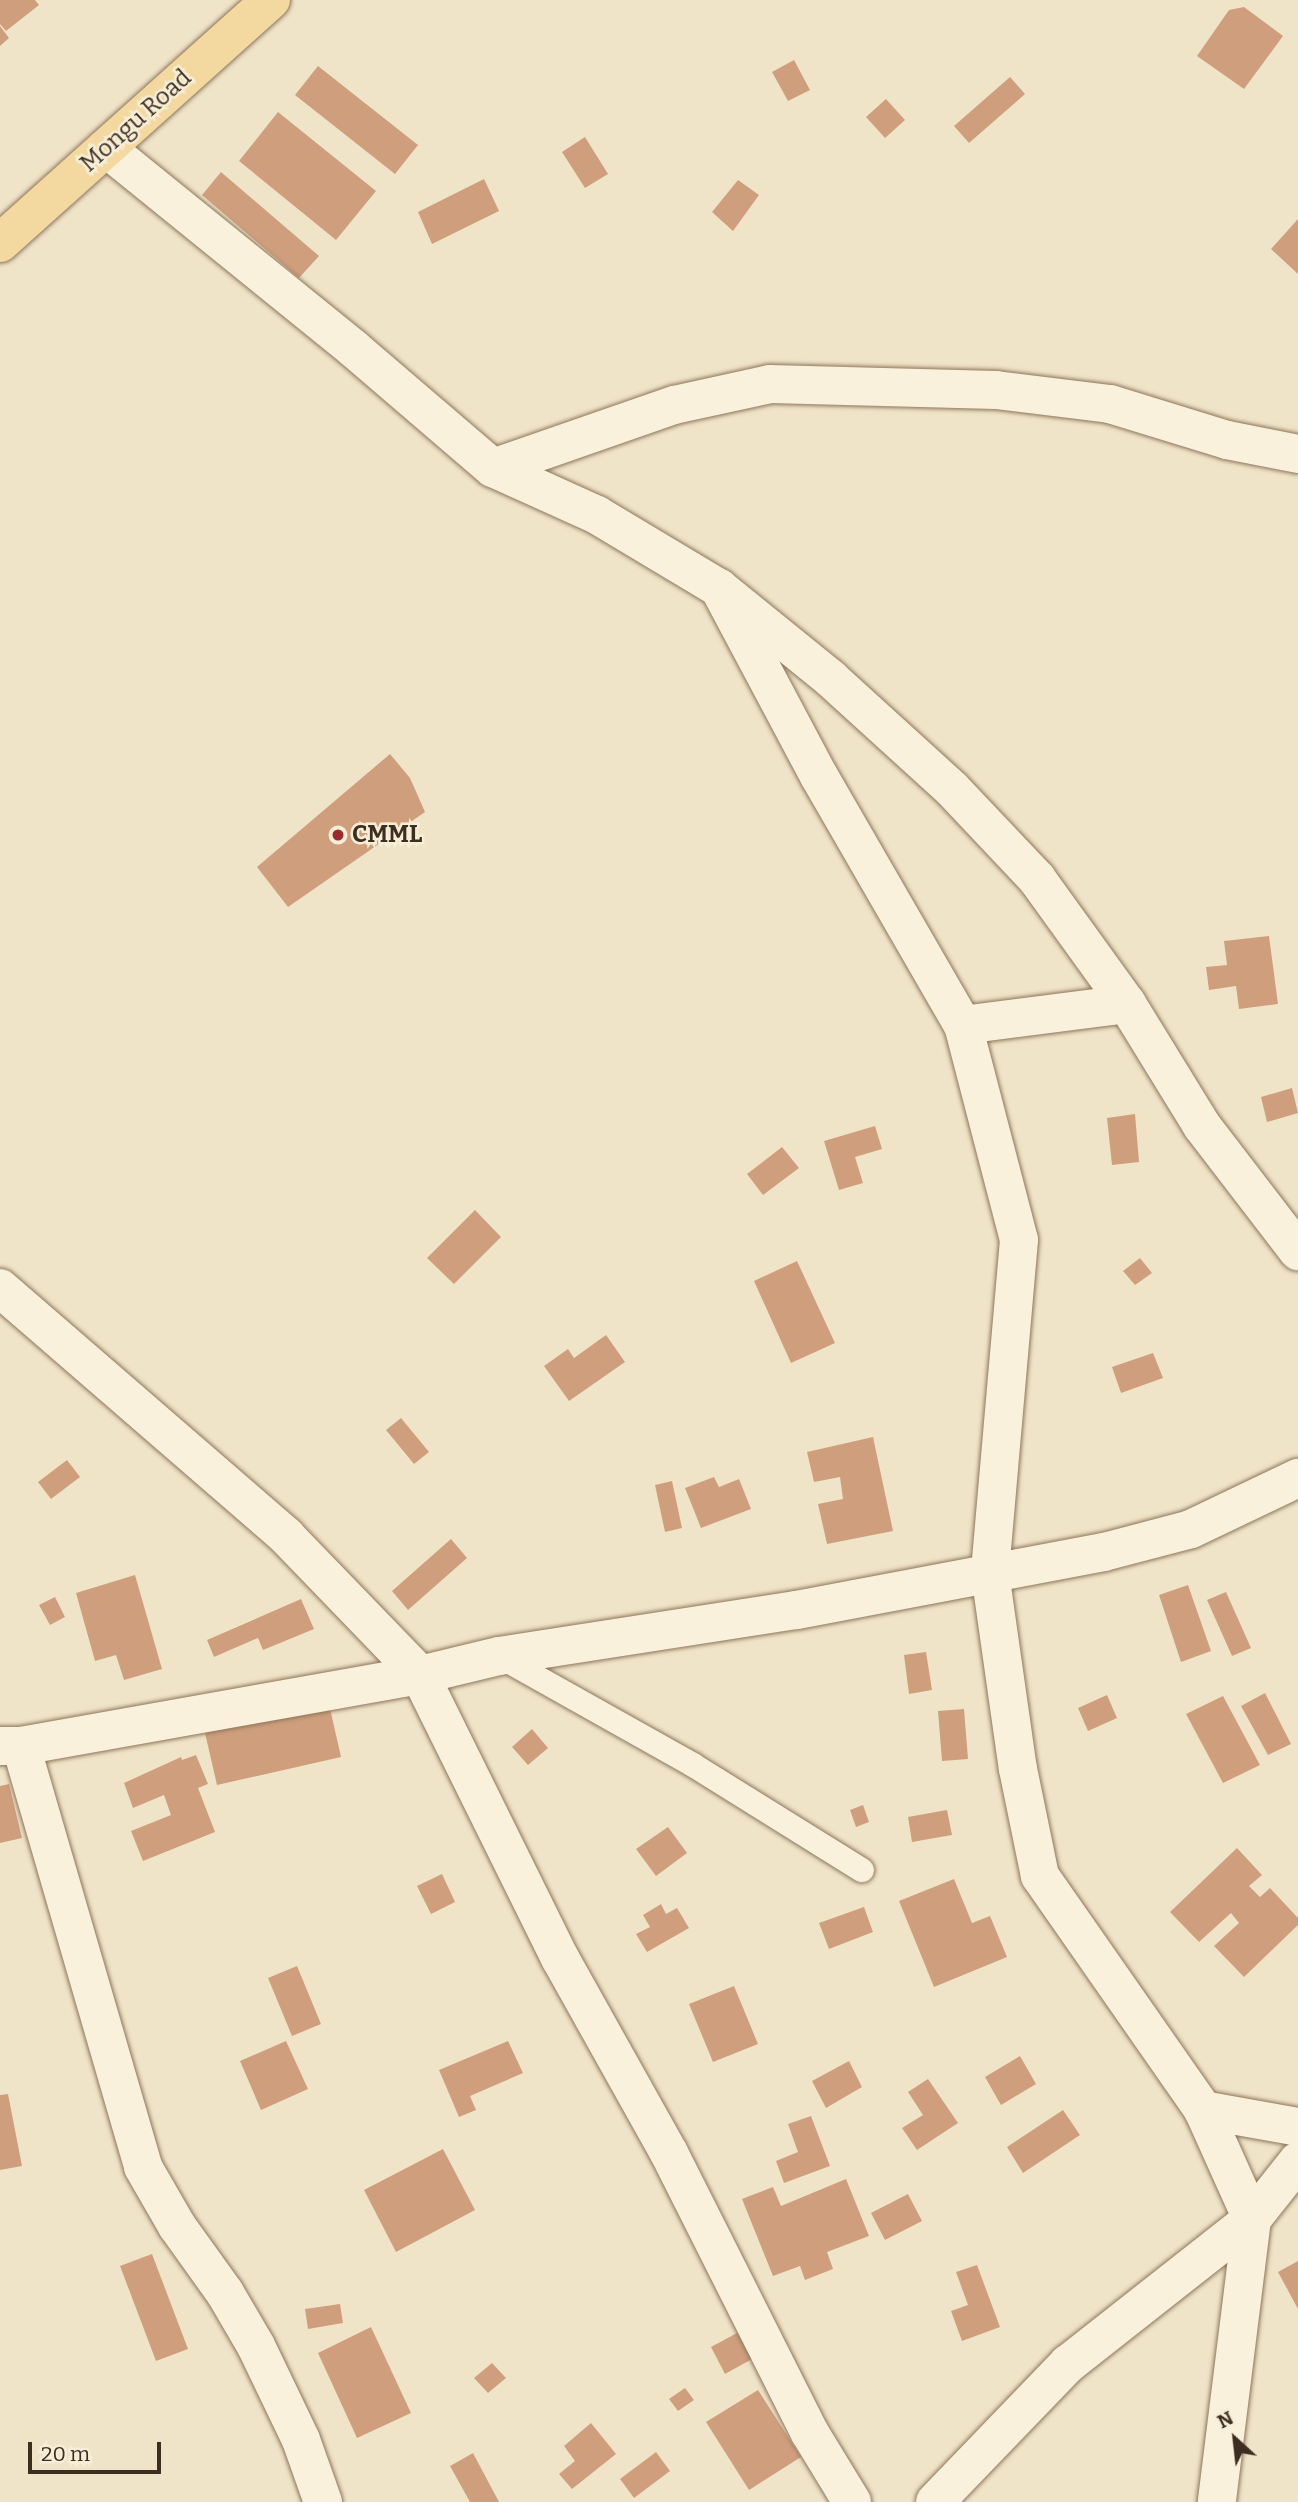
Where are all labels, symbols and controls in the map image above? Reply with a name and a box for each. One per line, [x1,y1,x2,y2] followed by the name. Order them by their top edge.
[75,64,197,178] street label: Mongu Road
[352,821,422,849] place label: CMML
[330,827,346,843] marker: CMML
[1200,2404,1270,2474] north arrow
[1213,2406,1237,2433] text: N
[32,2428,164,2472] scale bar
[41,2441,90,2467] text: 20 m

